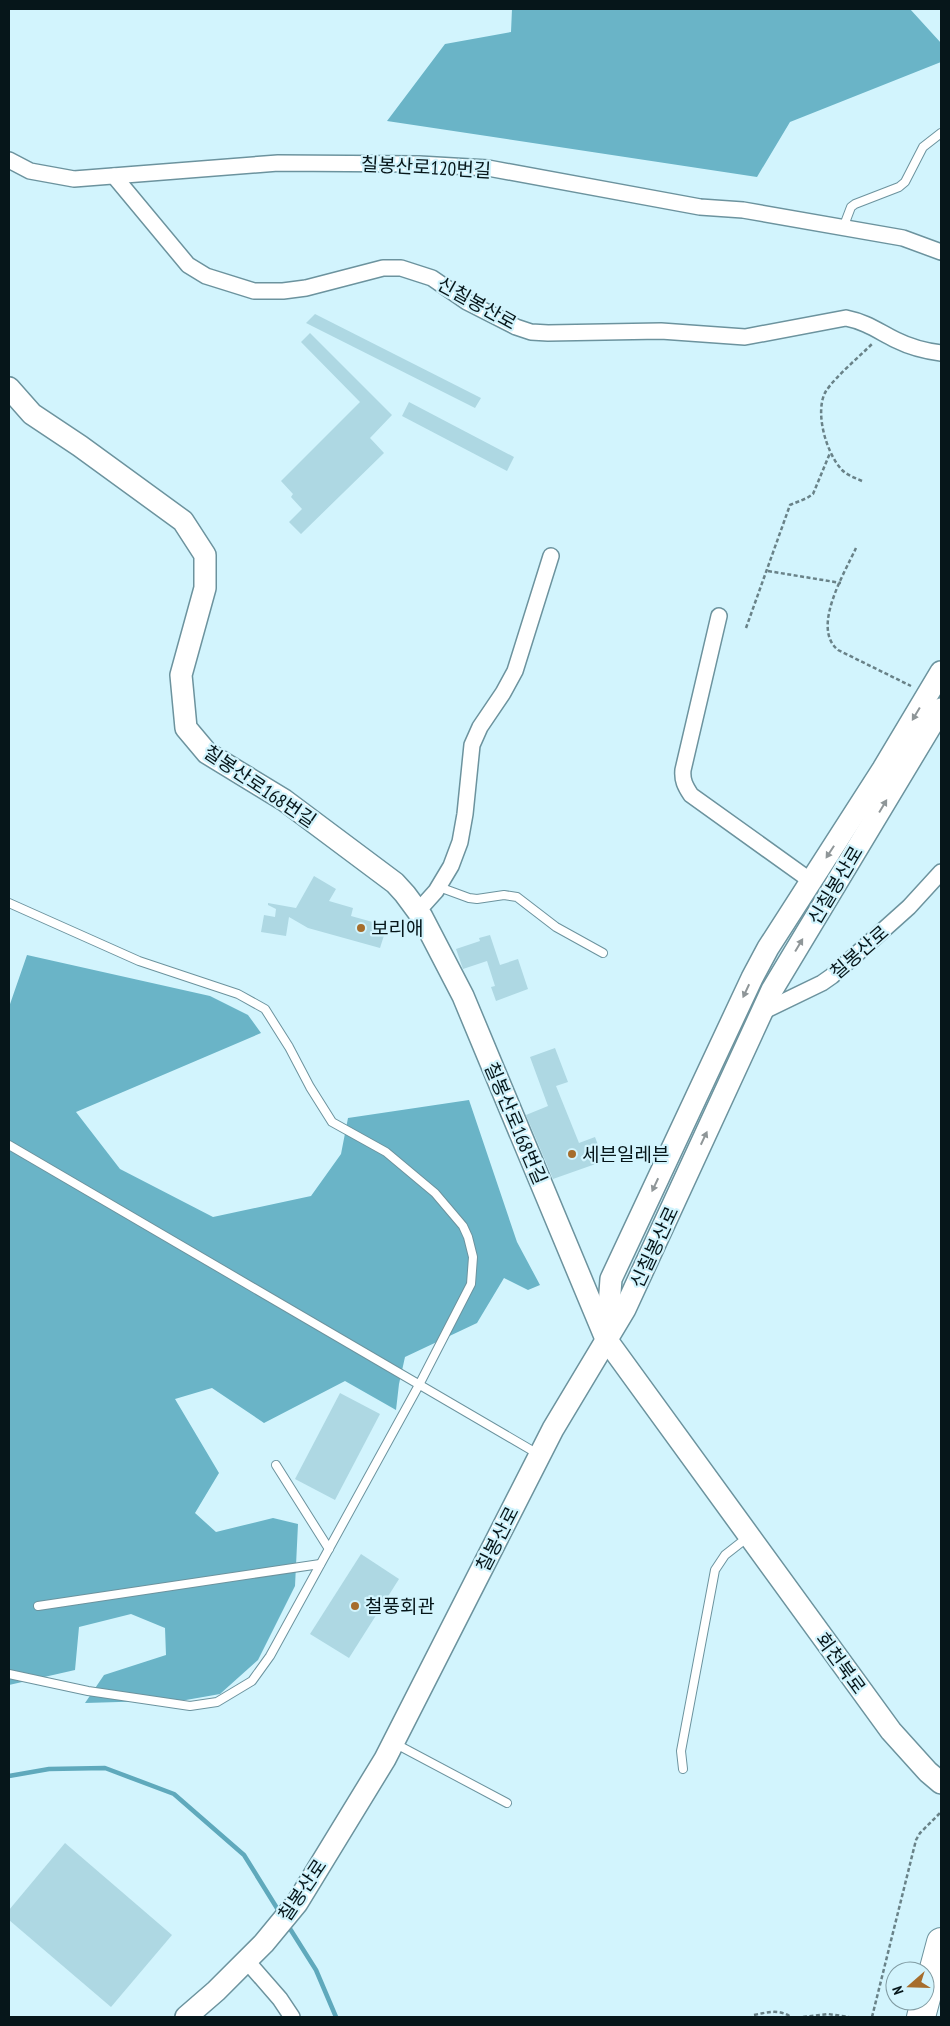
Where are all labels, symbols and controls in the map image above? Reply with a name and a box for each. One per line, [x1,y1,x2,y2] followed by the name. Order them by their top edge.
[360,152,492,182] street label: 칠봉산로120번길
[433,271,521,335] street label: 신칠봉산로
[912,708,921,721] one-way arrow
[199,740,321,832] street label: 칠봉산로168번길
[878,800,888,813] one-way arrow
[802,841,868,929] street label: 신칠봉산로
[825,845,834,858] one-way arrow
[371,916,423,940] place label: 보리애
[825,920,893,984] street label: 칠봉산로
[355,922,367,934] marker: 보리애
[795,939,804,952] one-way arrow
[741,984,749,998] one-way arrow
[479,1058,553,1188] street label: 칠봉산로168번길
[700,1131,708,1145] one-way arrow
[582,1142,669,1166] place label: 세븐일레븐
[566,1148,578,1160] marker: 세븐일레븐
[650,1178,658,1192] one-way arrow
[625,1202,683,1292] street label: 신칠봉산로
[470,1502,524,1576] street label: 칠봉산로
[365,1594,435,1618] place label: 철풍회관
[349,1600,361,1612] marker: 철풍회관
[811,1628,871,1698] street label: 회천북로
[273,1854,331,1926] street label: 칠봉산로
[885,1961,935,2011] north arrow
[888,1984,908,1997] text: N

